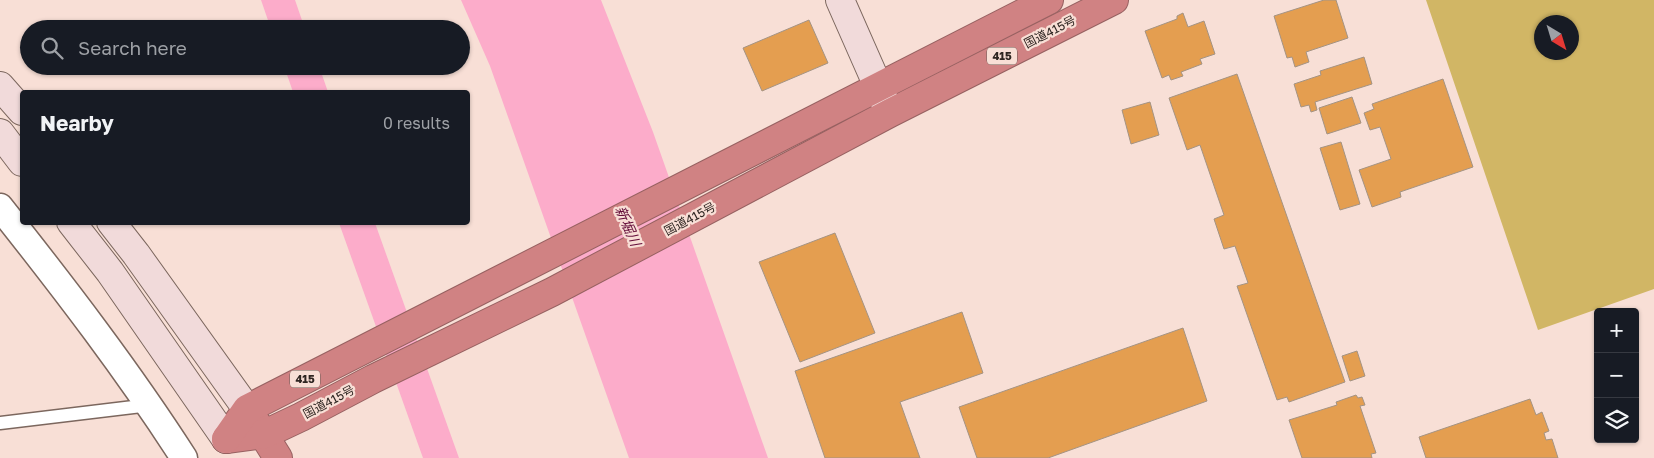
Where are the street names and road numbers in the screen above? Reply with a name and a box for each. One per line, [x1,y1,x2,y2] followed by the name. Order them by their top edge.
[1021,12,1078,51] street label: 国道415号
[987,48,1017,64] road number: 415
[661,199,718,238] street label: 国道415号
[290,370,320,388] road number: 415
[300,382,357,421] street label: 国道415号

